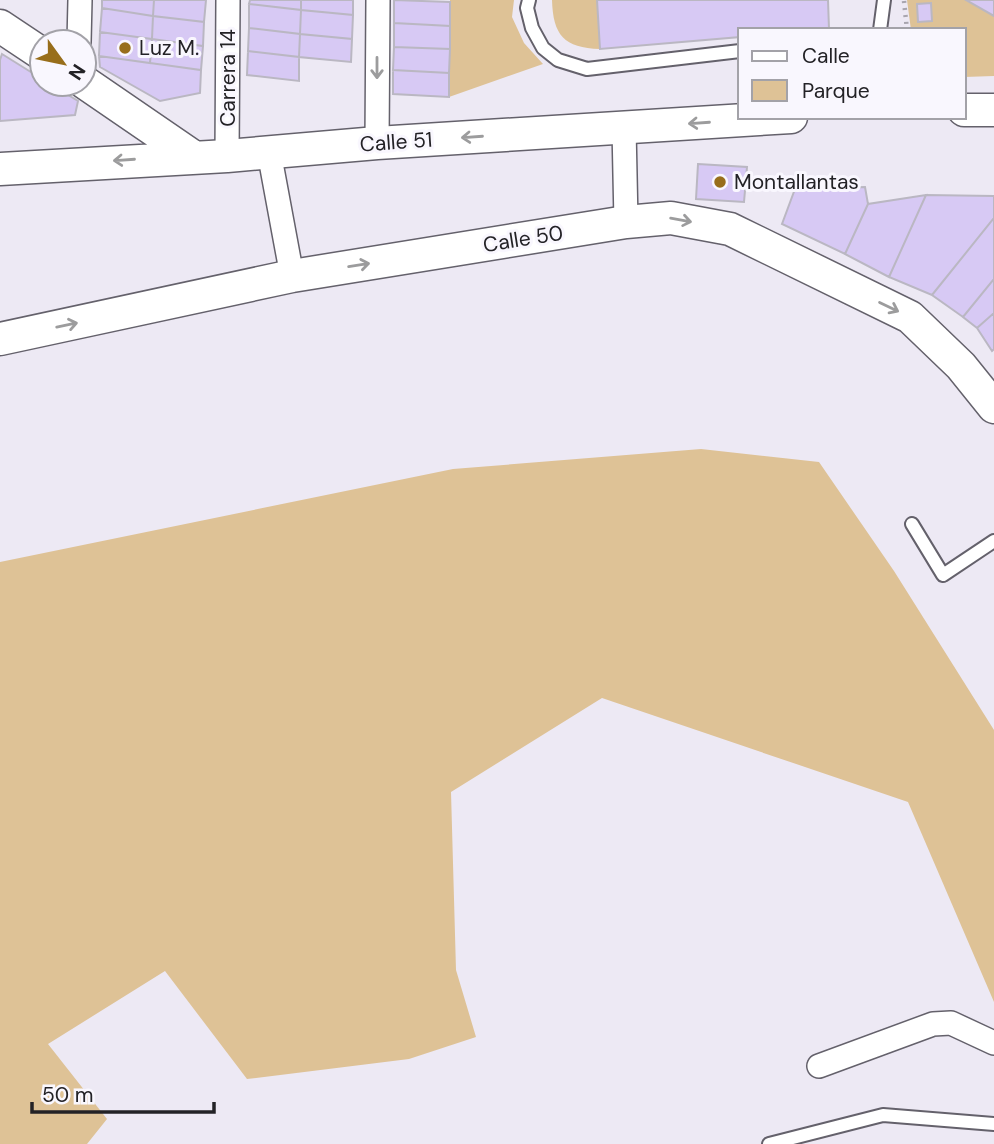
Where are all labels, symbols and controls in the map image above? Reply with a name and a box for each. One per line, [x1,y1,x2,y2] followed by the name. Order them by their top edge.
[28,28,98,98] north arrow
[738,28,966,119] legend
[214,29,242,127] street label: Carrera 14
[139,34,199,62] place label: Luz M.
[117,40,133,56] marker: Luz M.
[802,42,850,70] text: Calle
[370,56,384,79] one-way arrow
[63,59,91,85] text: N
[802,77,870,105] text: Parque
[688,117,711,130] one-way arrow
[359,125,433,159] street label: Calle 51
[461,131,484,144] one-way arrow
[113,154,136,167] one-way arrow
[734,168,859,196] place label: Montallantas
[712,174,728,190] marker: Montallantas
[669,214,692,228] one-way arrow
[481,219,565,259] street label: Calle 50
[347,258,370,271] one-way arrow
[878,301,899,315] one-way arrow
[55,318,78,332] one-way arrow
[32,1070,214,1114] scale bar
[42,1081,93,1109] text: 50 m

